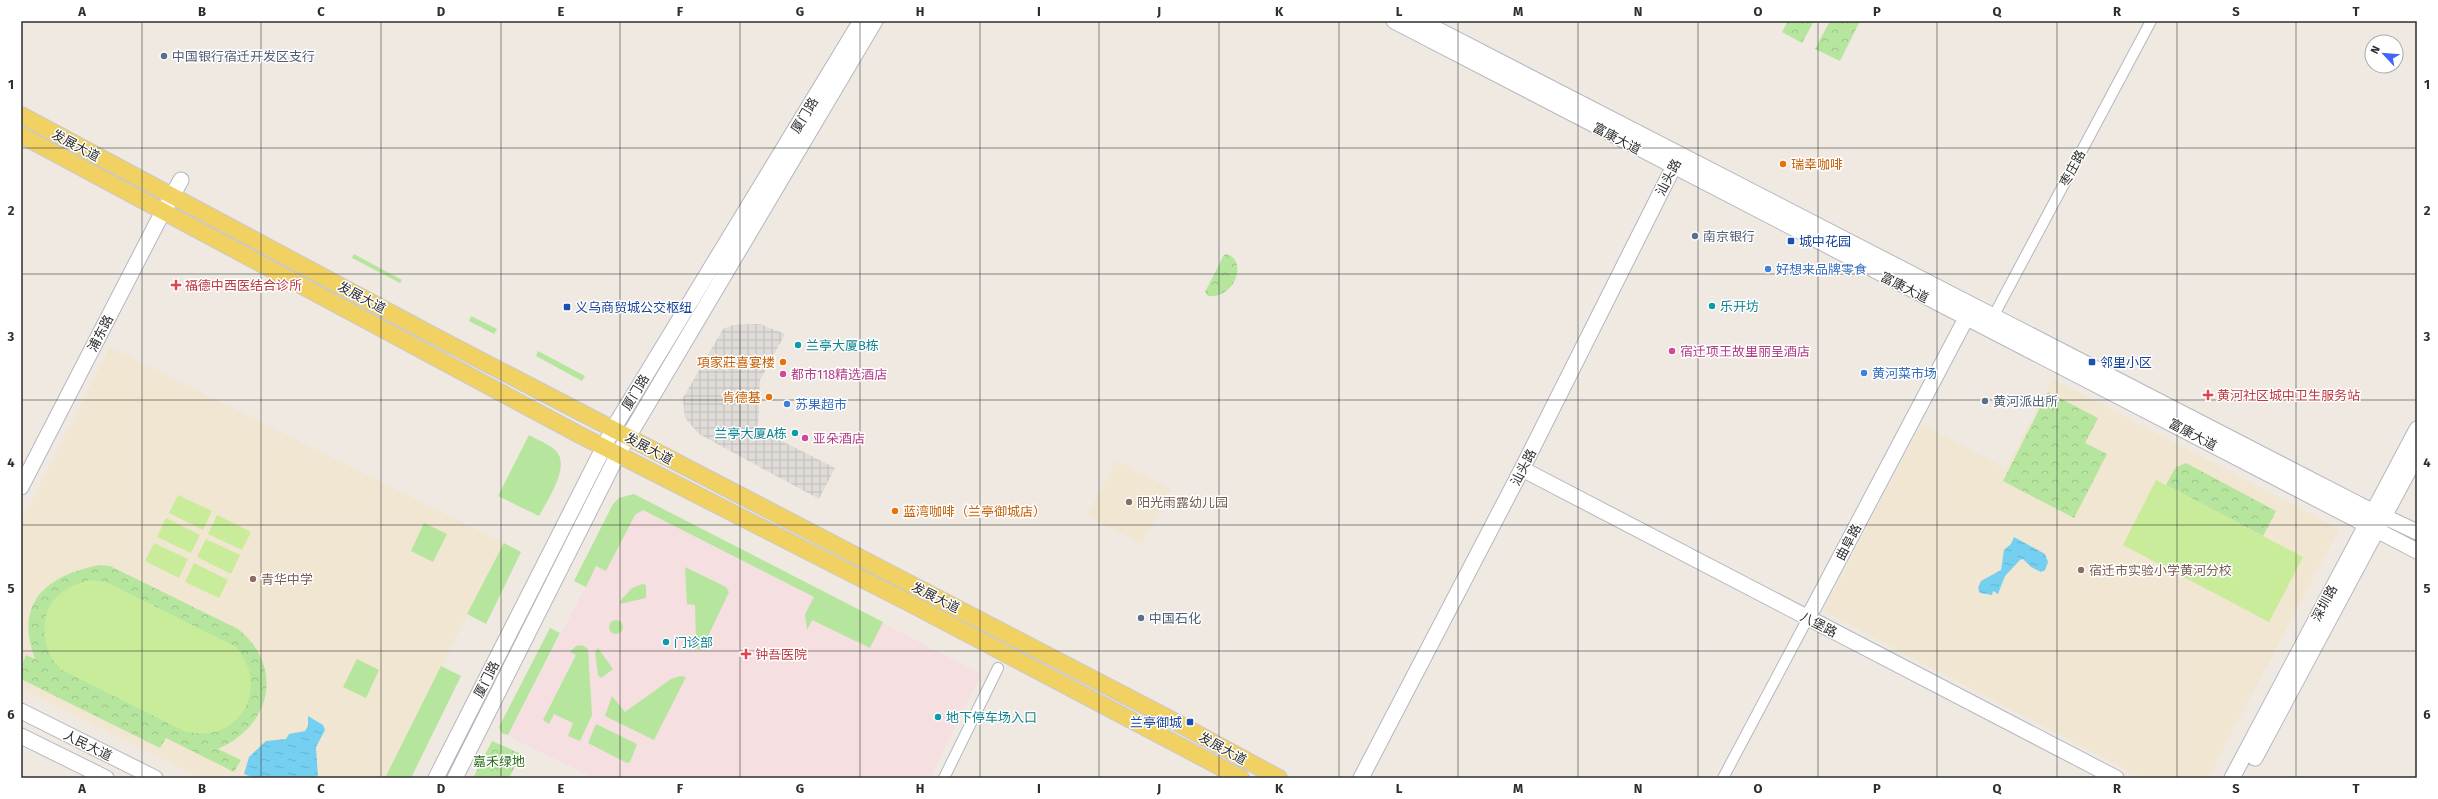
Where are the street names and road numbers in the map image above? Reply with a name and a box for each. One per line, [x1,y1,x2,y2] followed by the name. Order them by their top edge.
[788,95,821,136] street label: 厦门路
[1590,120,1643,157] street label: 富康大道
[49,127,102,164] street label: 发展大道
[2057,147,2088,189] street label: 枣庄路
[1653,156,1684,198] street label: 汕头路
[1878,269,1931,306] street label: 富康大道
[335,279,388,316] street label: 发展大道
[85,312,116,354] street label: 浦东路
[619,372,652,413] street label: 厦门路
[2166,416,2219,453] street label: 富康大道
[622,430,675,467] street label: 发展大道
[1508,446,1539,488] street label: 汕头路
[1833,521,1864,563] street label: 曲阜路
[909,579,962,616] street label: 发展大道
[2309,582,2340,624] street label: 深圳路
[1798,609,1840,640] street label: 八堡路
[471,658,502,700] street label: 厦门路
[61,727,114,764] street label: 人民大道
[1196,729,1249,768] street label: 发展大道

